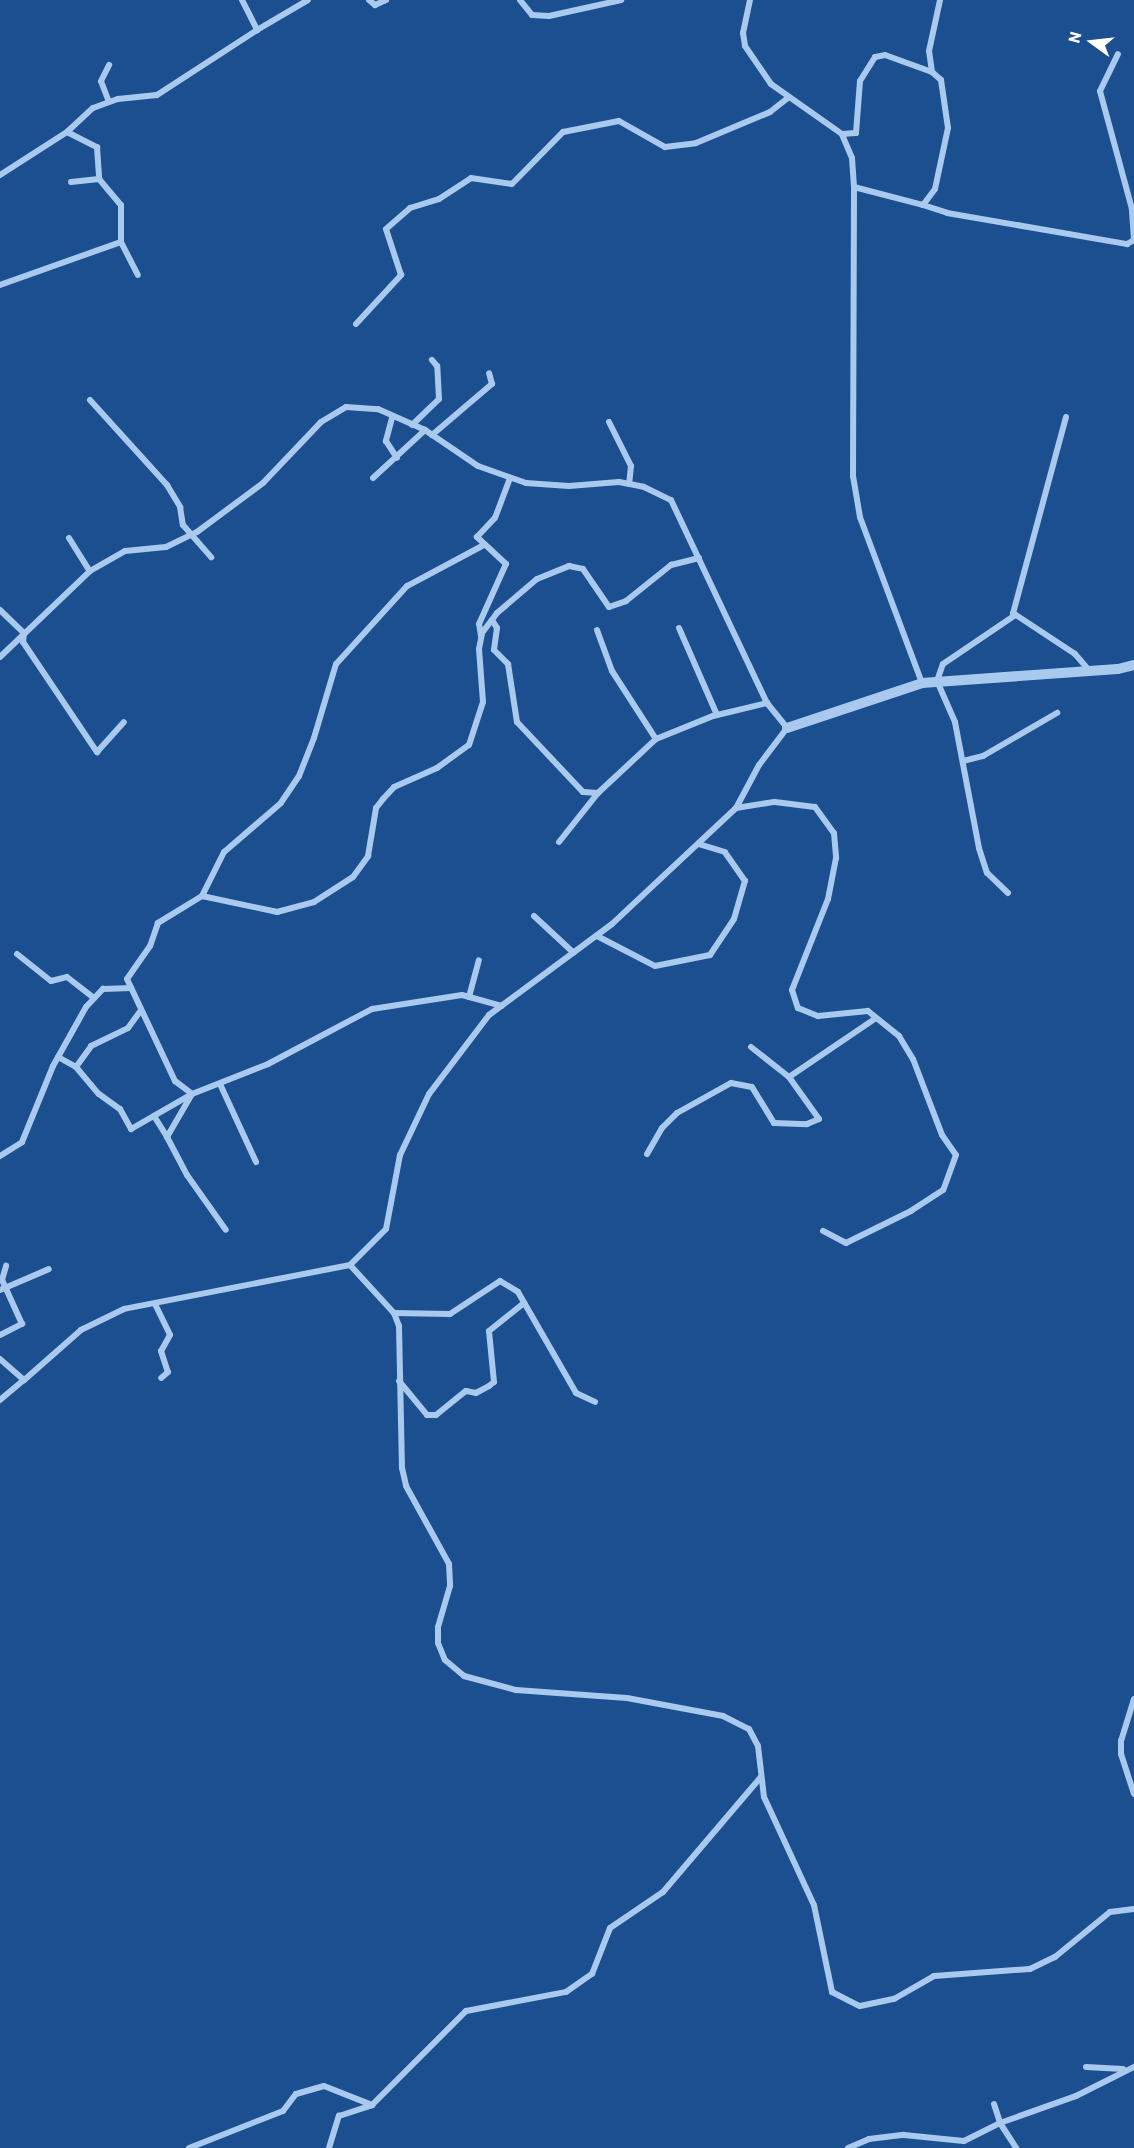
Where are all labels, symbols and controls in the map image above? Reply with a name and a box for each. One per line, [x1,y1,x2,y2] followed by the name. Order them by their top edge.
[1062,12,1122,72] north arrow
[1064,30,1085,45] text: N

